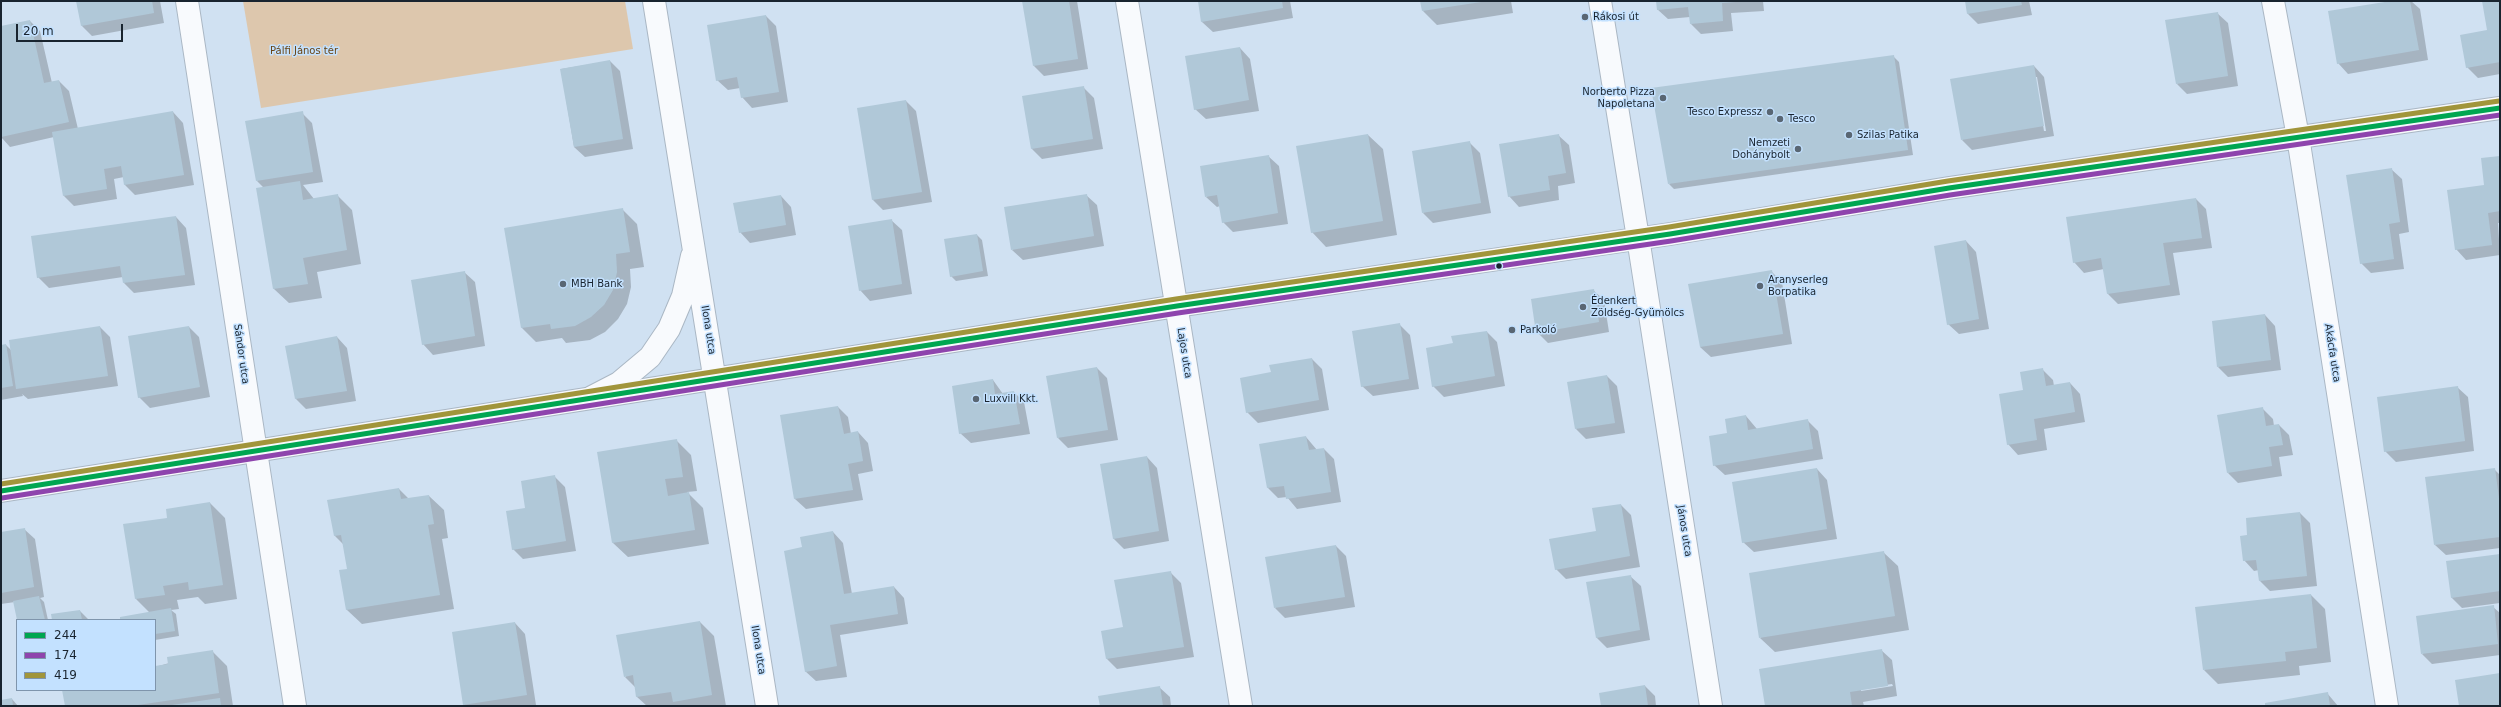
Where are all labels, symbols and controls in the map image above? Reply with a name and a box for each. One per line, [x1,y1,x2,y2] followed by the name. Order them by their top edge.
[1593,11,1639,23] place label: Rákosi út
[1580,12,1590,22] marker: Rákosi út
[18,16,125,42] scale bar
[23,24,54,38] text: 20 m
[270,45,338,57] park label: Pálfi János tér
[1582,86,1655,110] place label: Norberto Pizza Napoletana
[1658,93,1668,103] marker: Norberto Pizza Napoletana
[1687,106,1762,118] place label: Tesco Expressz
[1765,107,1775,117] marker: Tesco Expressz
[1788,113,1815,125] place label: Tesco
[1775,114,1785,124] marker: Tesco
[1857,129,1919,141] place label: Szilas Patika
[1844,130,1854,140] marker: Szilas Patika
[1732,137,1790,160] place label: Nemzeti Dohánybolt
[1793,144,1803,154] marker: Nemzeti Dohánybolt
[1494,261,1504,271] unlabelled marker
[1768,274,1828,298] place label: Aranyserleg Borpatika
[571,278,622,290] place label: MBH Bank
[558,279,568,289] marker: MBH Bank
[1755,281,1765,291] marker: Aranyserleg Borpatika
[1591,295,1684,318] place label: Édenkert Zöldség-Gyümölcs
[1578,302,1588,312] marker: Édenkert Zöldség-Gyümölcs
[698,305,718,355] street label: Ilona utca
[231,323,251,385] street label: Sándor utca
[2321,323,2343,383] street label: Akácfa utca
[1520,324,1556,336] place label: Parkoló
[1507,325,1517,335] marker: Parkoló
[1174,327,1194,379] street label: Lajos utca
[984,393,1039,405] place label: Luxvill Kkt.
[971,394,981,404] marker: Luxvill Kkt.
[1674,504,1694,558] street label: János utca
[16,619,156,691] legend
[748,625,768,675] street label: Ilona utca
[54,628,77,642] text: 244
[54,648,77,662] text: 174
[54,668,77,682] text: 419

